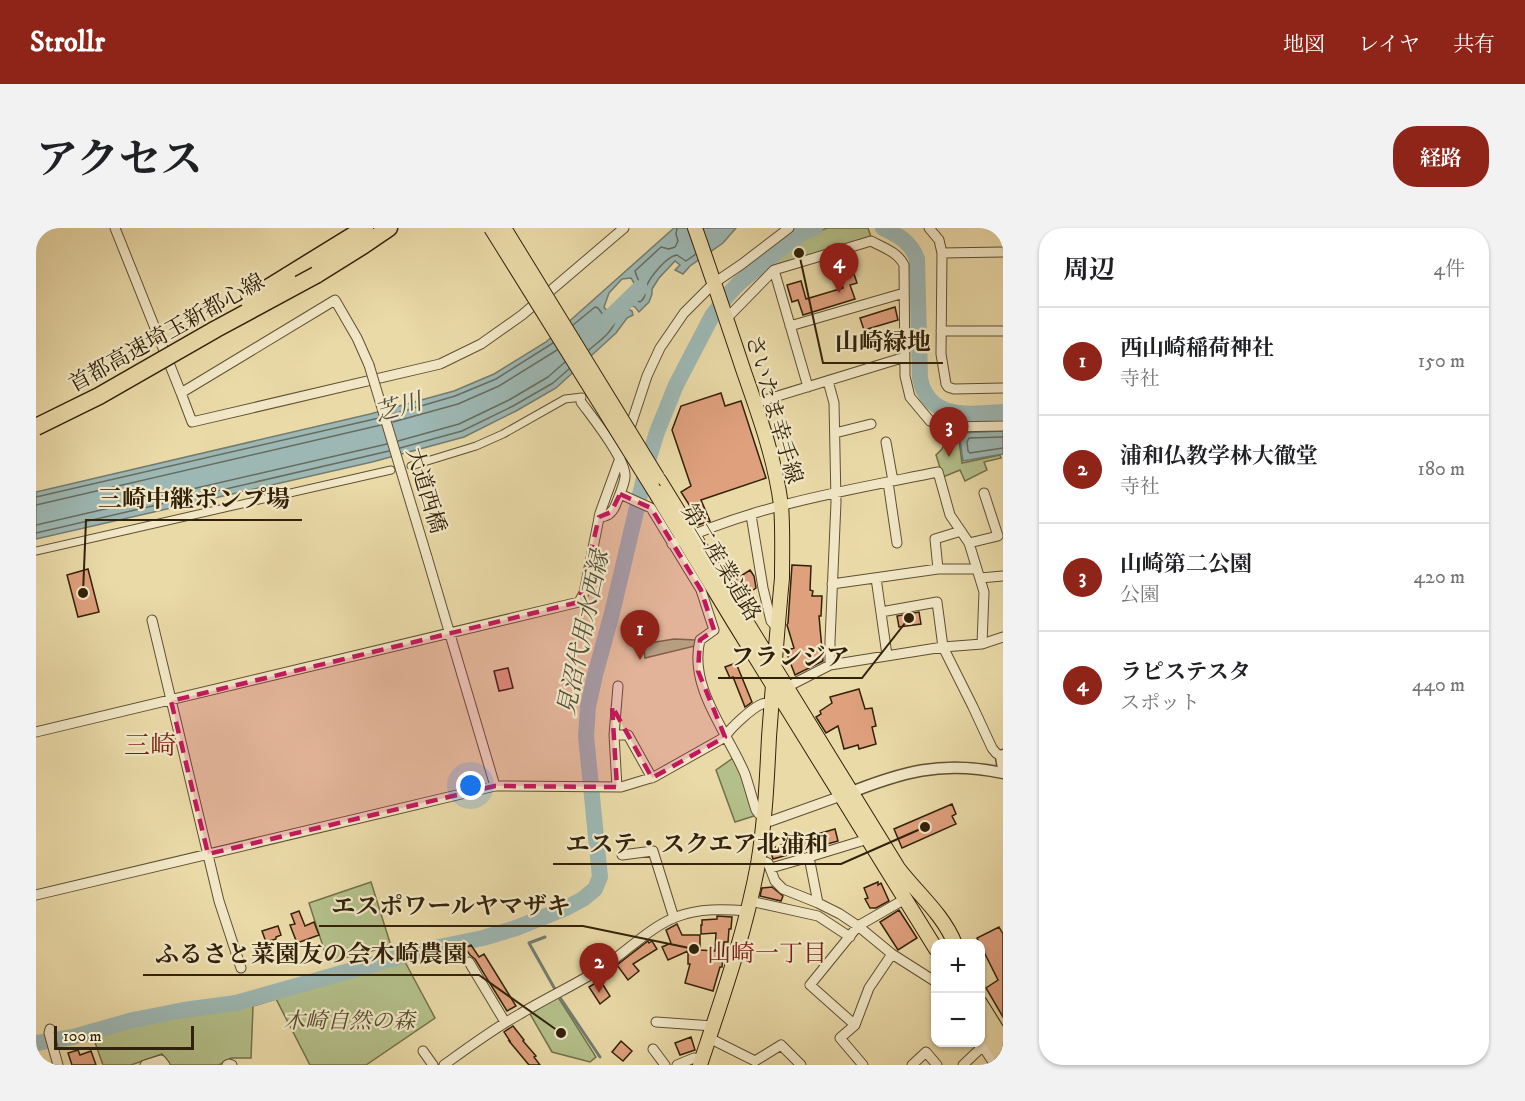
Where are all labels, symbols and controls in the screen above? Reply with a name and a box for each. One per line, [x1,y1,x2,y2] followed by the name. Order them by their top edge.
[30,25,105,60] text: Strollr
[1283,32,1325,58] text: 地図
[1358,32,1420,58] text: レイヤ
[1453,32,1495,58] text: 共有
[1393,126,1489,187] button: 経路
[36,135,203,187] text: アクセス
[820,244,858,293] pin: 4
[1063,254,1115,287] text: 周辺
[1433,257,1465,282] text: 4件
[64,268,269,398] street label: 首都高速埼玉新都心線
[823,321,943,363] callout: 山崎緑地
[835,328,931,358] text: 山崎緑地
[739,332,808,487] street label: さいたま幸手線
[1120,335,1274,362] text: 西山崎稲荷神社
[1079,349,1086,374] text: 1
[1418,349,1465,374] text: 150 m
[1120,367,1160,392] text: 寺社
[371,386,428,429] water label: 芝川
[930,408,968,457] pin: 3
[1120,443,1318,470] text: 浦和仏教学林大徹堂
[400,444,451,536] street label: 大道西橋
[1078,457,1087,482] text: 2
[1418,457,1465,482] text: 180 m
[1120,475,1160,500] text: 寺社
[86,478,302,520] callout: 三崎中継ポンプ場
[98,485,290,515] text: 三崎中継ポンプ場
[675,499,766,626] street label: 第二産業道路
[552,545,617,718] water label: 見沼代用水西縁
[1120,551,1252,578] text: 山崎第二公園
[1079,565,1086,590] text: 3
[1414,565,1465,590] text: 420 m
[1120,583,1160,608] text: 公園
[620,610,660,660] pin: 1
[718,636,862,678] callout: フランジア
[730,643,850,673] text: フランジア
[1120,659,1251,686] text: ラピステスタ
[1077,673,1088,698] text: 4
[1412,673,1465,698] text: 440 m
[1120,691,1200,716] text: スポット
[124,730,176,763] district label: 三崎
[456,771,485,800] your location
[553,822,841,864] callout: エステ・スクエア北浦和
[565,830,829,860] text: エステ・スクエア北浦和
[319,884,583,926] callout: エスポワールヤマザキ
[331,892,571,922] text: エスポワールヤマザキ
[143,933,479,975] callout: ふるさと菜園友の会木崎農園
[707,939,827,969] district label: 山崎一丁目
[931,939,985,1047] map controls
[931,939,985,993] button: +
[155,940,467,970] text: ふるさと菜園友の会木崎農園
[580,944,618,993] pin: 2
[931,993,985,1047] button: −
[283,1008,417,1035] park label: 木崎自然の森
[54,1023,194,1050] scale bar
[63,1026,102,1046] text: 100 m

